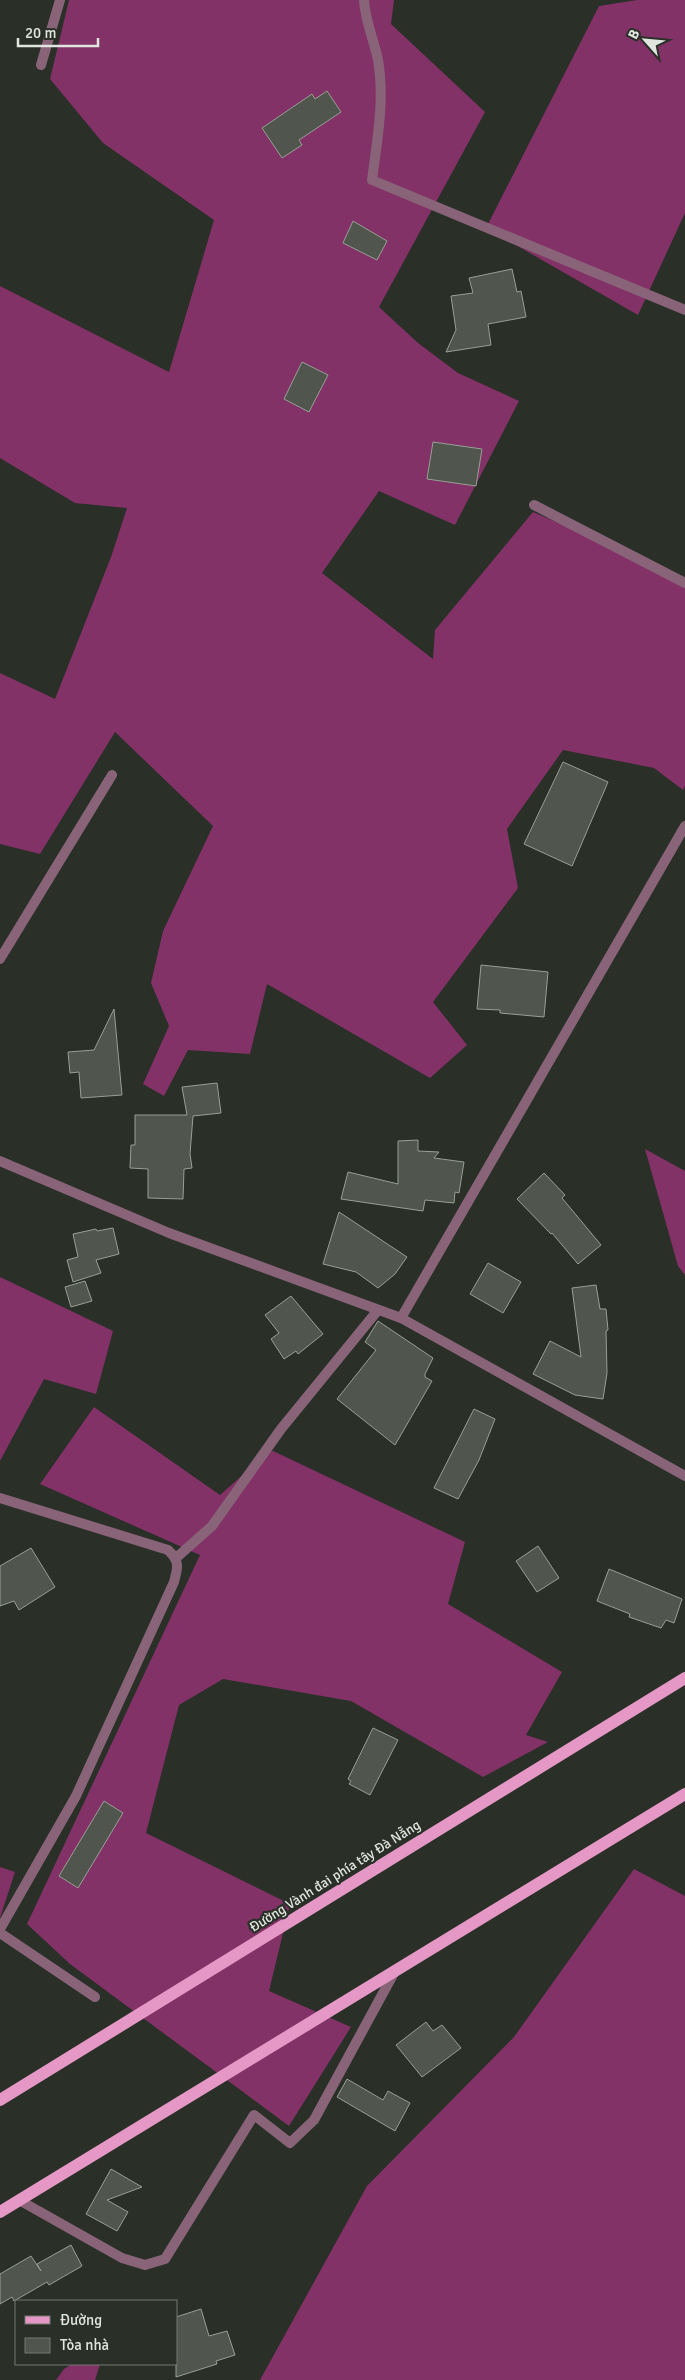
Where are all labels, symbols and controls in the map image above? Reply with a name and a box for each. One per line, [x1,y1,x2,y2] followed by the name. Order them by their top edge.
[18,15,98,47] scale bar
[620,15,670,65] north arrow
[25,24,56,42] text: 20 m
[624,26,644,42] text: B
[246,1816,424,1936] street label: Đường Vành đai phía tây Đà Nẵng
[15,2300,178,2365] legend
[60,2311,102,2329] text: Đường
[60,2336,109,2354] text: Tòa nhà

